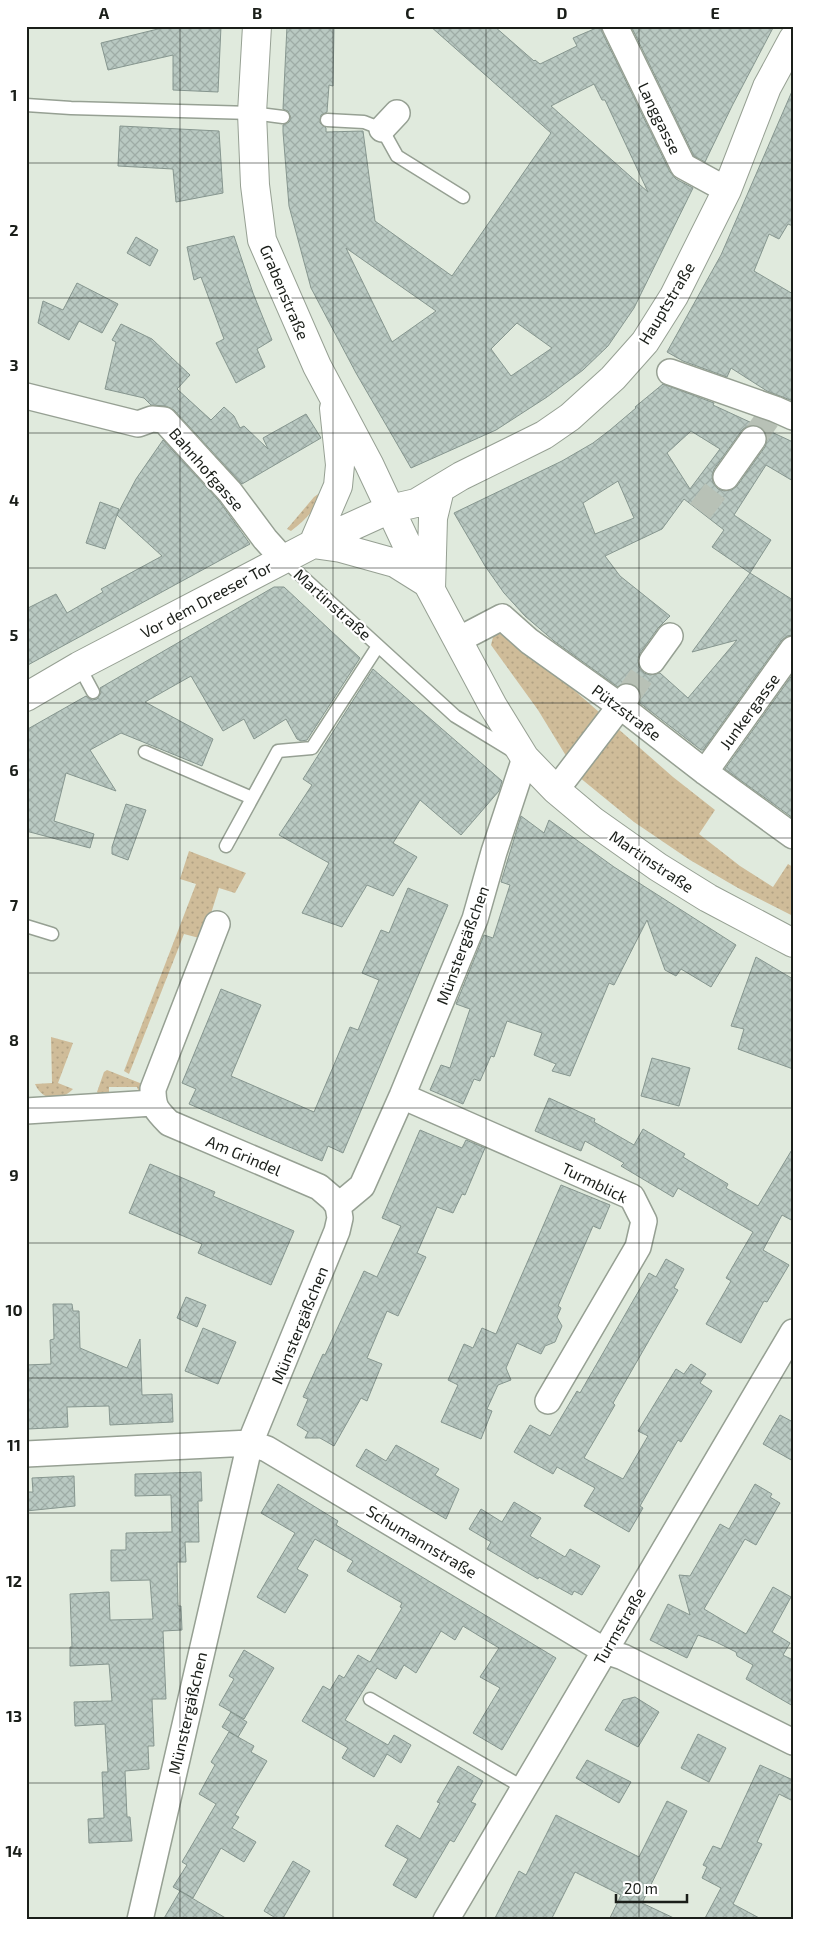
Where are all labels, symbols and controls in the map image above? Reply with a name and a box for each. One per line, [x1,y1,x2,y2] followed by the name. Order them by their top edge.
[99,3,110,22] text: A
[252,3,262,22] text: B
[405,3,415,22] text: C
[557,3,568,22] text: D
[710,3,720,22] text: E
[634,79,686,157] street label: Langgasse
[11,85,17,104] text: 1
[9,220,19,239] text: 2
[257,242,313,342] street label: Grabenstraße
[634,258,698,348] street label: Hauptstraße
[9,355,19,374] text: 3
[166,423,248,515] street label: Bahnhofgasse
[9,490,19,509] text: 4
[137,556,276,642] street label: Vor dem Dreeser Tor
[290,564,376,644] street label: Martinstraße
[10,625,19,644] text: 5
[715,669,783,753] street label: Junkergasse
[589,680,665,744] street label: Pützstraße
[9,760,19,779] text: 6
[606,826,698,896] street label: Martinstraße
[432,883,492,1007] street label: Münstergäßchen
[10,895,19,914] text: 7
[9,1030,19,1049] text: 8
[204,1131,285,1179] street label: Am Grindel
[559,1158,631,1206] street label: Turmblick
[9,1165,19,1184] text: 9
[267,1263,331,1387] street label: Münstergäßchen
[5,1300,23,1319] text: 10
[7,1435,21,1454] text: 11
[363,1501,481,1581] street label: Schumannstraße
[6,1571,22,1590] text: 12
[589,1584,649,1668] street label: Turmstraße
[164,1650,210,1776] street label: Münstergäßchen
[6,1706,22,1725] text: 13
[5,1841,23,1860] text: 14
[616,1871,688,1903] scale bar
[624,1879,658,1897] text: 20 m

